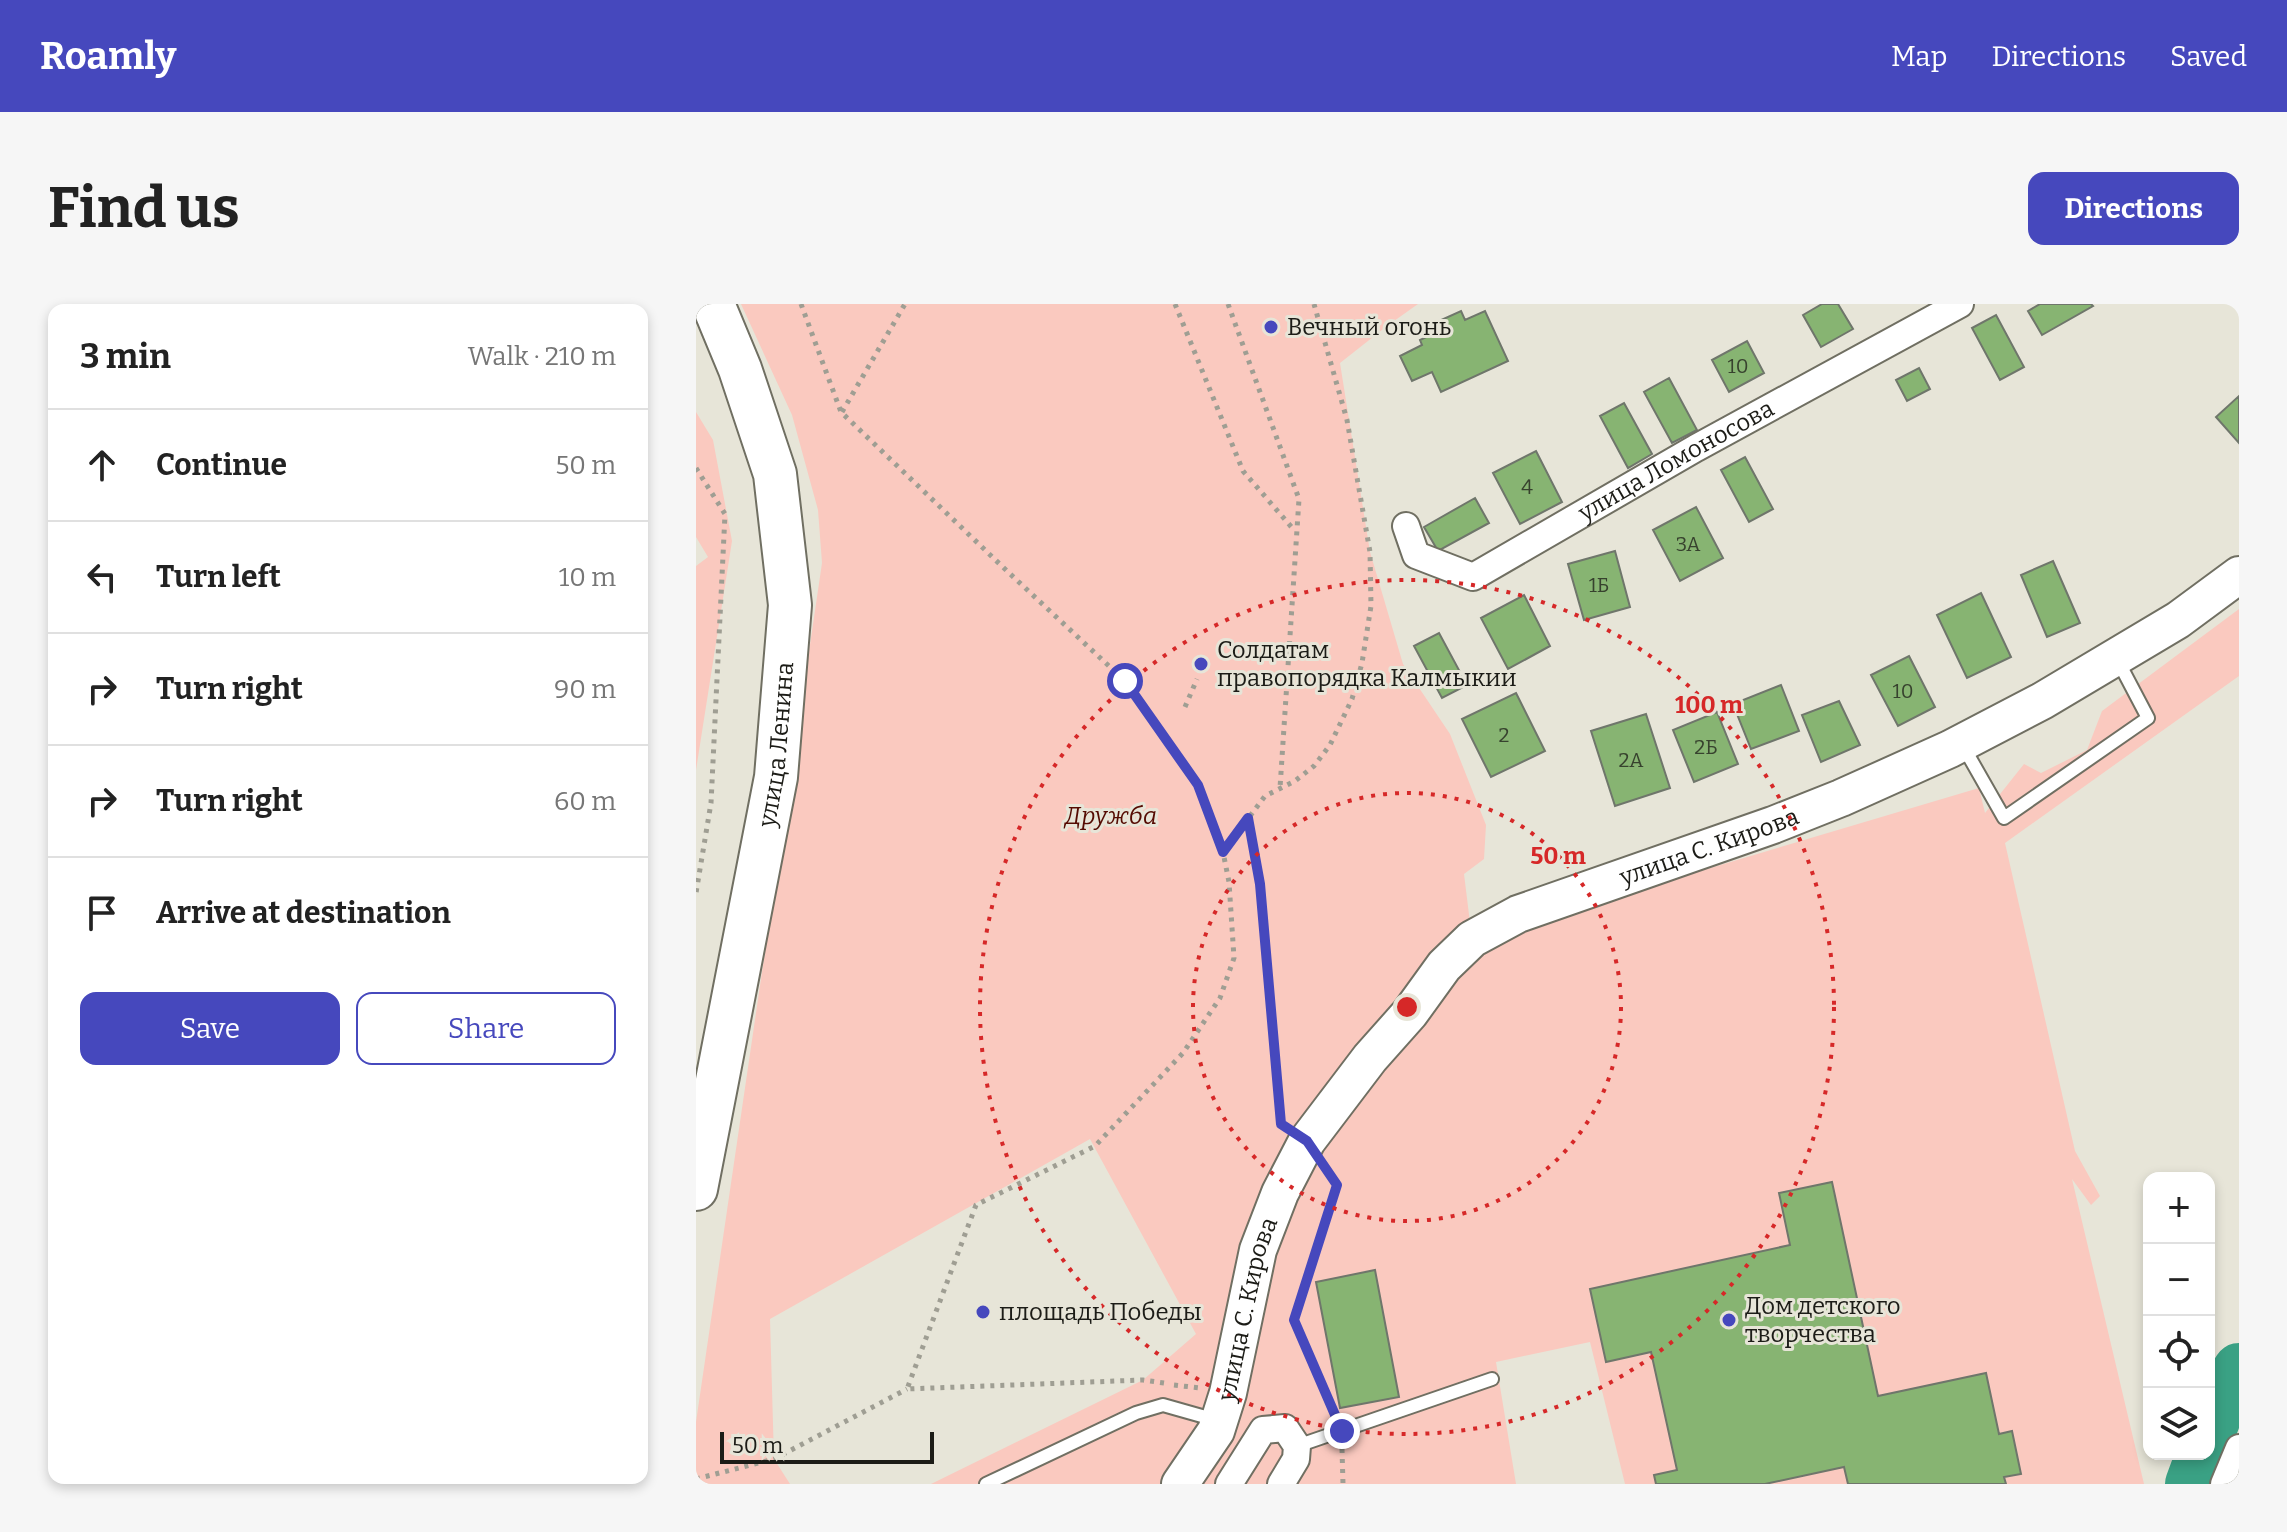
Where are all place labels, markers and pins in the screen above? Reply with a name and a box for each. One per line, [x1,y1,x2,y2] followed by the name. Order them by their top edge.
[1287,313,1451,341] place label: Вечный огонь
[1262,318,1280,336] marker: Вечный огонь
[1217,636,1517,692] place label: Солдатам правопорядка Калмыкии
[1192,655,1210,673] marker: Солдатам правопорядка Калмыкии
[1393,993,1421,1021] centre of rings
[1745,1292,1900,1348] place label: Дом детского творчества
[999,1298,1202,1326] place label: площадь Победы
[974,1303,992,1321] marker: площадь Победы
[1720,1311,1738,1329] marker: Дом детского творчества

